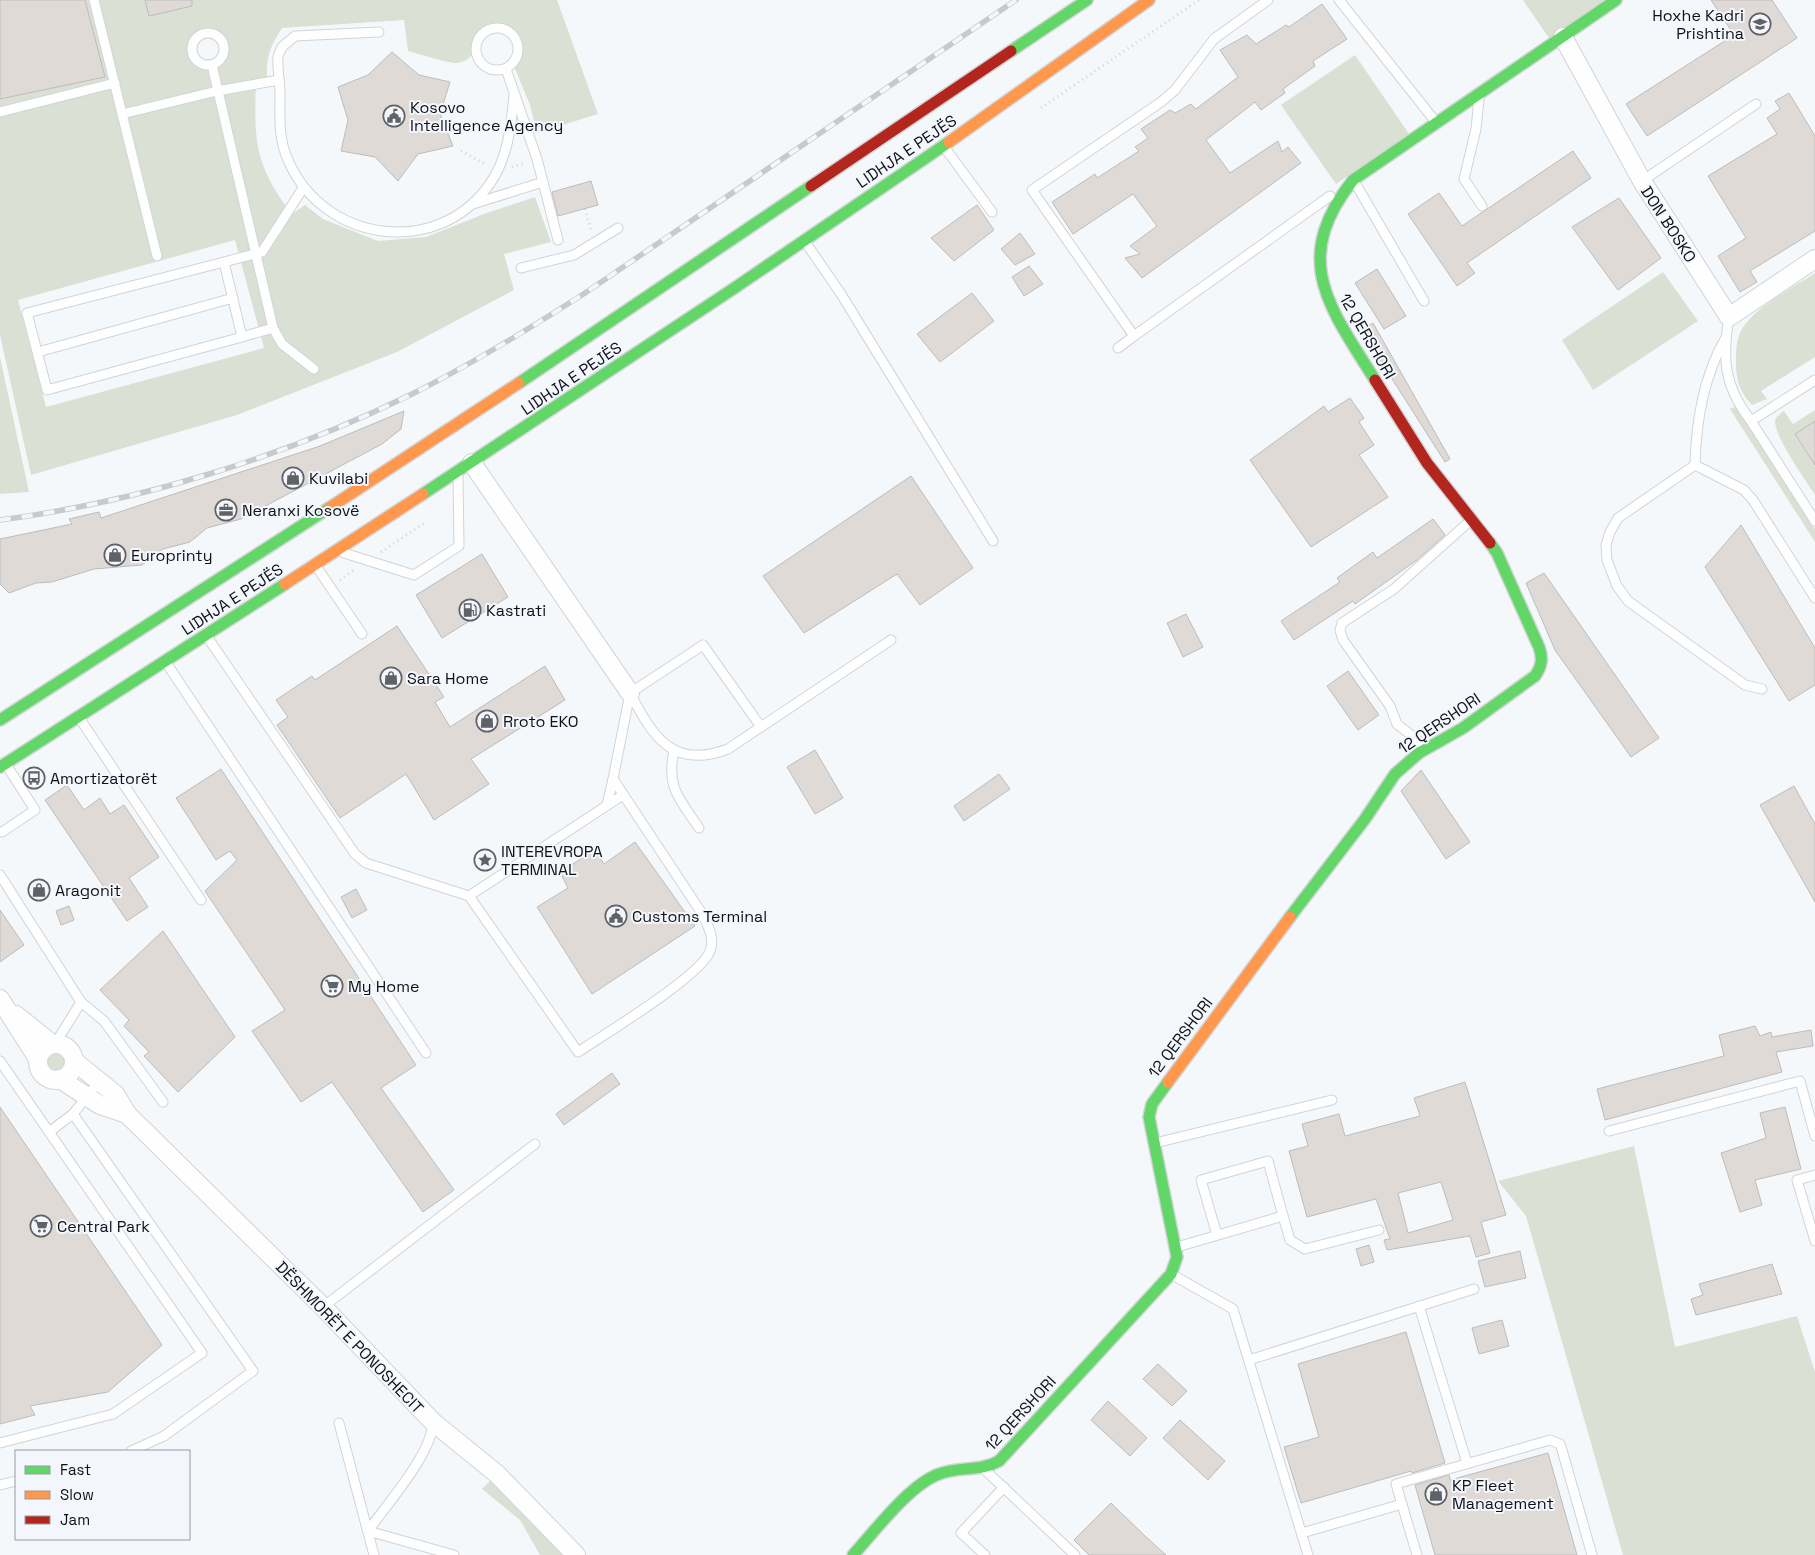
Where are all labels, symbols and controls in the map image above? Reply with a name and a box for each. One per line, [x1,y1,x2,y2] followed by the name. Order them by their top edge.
[1652,5,1744,44] place label: Hoxhe Kadri Prishtina
[1748,12,1772,36] school or university icon: Hoxhe Kadri Prishtina
[410,97,563,136] place label: Kosovo Intelligence Agency
[382,104,406,128] public building icon: Kosovo Intelligence Agency
[852,110,961,193] street label: LIDHJA E PEJËS
[1636,182,1701,267] street label: DON BOSKO
[1335,290,1400,383] street label: 12 QERSHORI
[517,337,626,420] street label: LIDHJA E PEJËS
[281,466,305,490] shop icon: Kuvilabi
[309,468,368,489] place label: Kuvilabi
[214,498,238,522] office icon: Neranxi Kosovë
[242,500,359,521] place label: Neranxi Kosovë
[103,543,127,567] shop icon: Europrinty
[131,545,212,566] place label: Europrinty
[178,559,287,640] street label: LIDHJA E PEJËS
[458,598,482,622] fuel station icon: Kastrati
[486,600,546,621] place label: Kastrati
[379,666,403,690] shop icon: Sara Home
[407,668,489,689] place label: Sara Home
[1394,688,1485,759] street label: 12 QERSHORI
[475,709,499,733] shop icon: Rroto EKO
[503,711,578,732] place label: Rroto EKO
[22,766,46,790] bus stop icon: Amortizatorët
[50,768,157,789] place label: Amortizatorët
[501,841,603,880] place label: INTEREVROPA TERMINAL
[473,848,497,872] place icon: INTEREVROPA TERMINAL
[27,878,51,902] shop icon: Aragonit
[55,880,121,901] place label: Aragonit
[604,904,628,928] public building icon: Customs Terminal
[632,906,767,927] place label: Customs Terminal
[320,974,344,998] supermarket icon: My Home
[348,976,419,997] place label: My Home
[1143,993,1217,1082] street label: 12 QERSHORI
[29,1214,53,1238] supermarket icon: Central Park
[57,1216,150,1237] place label: Central Park
[271,1257,428,1418] street label: DËSHMORËT E PONOSHECIT
[980,1371,1061,1455] street label: 12 QERSHORI
[15,1450,190,1540] legend
[60,1460,91,1479] text: Fast
[1452,1475,1554,1514] place label: KP Fleet Management
[1424,1482,1448,1506] shop icon: KP Fleet Management
[60,1485,94,1504] text: Slow
[60,1510,90,1529] text: Jam

